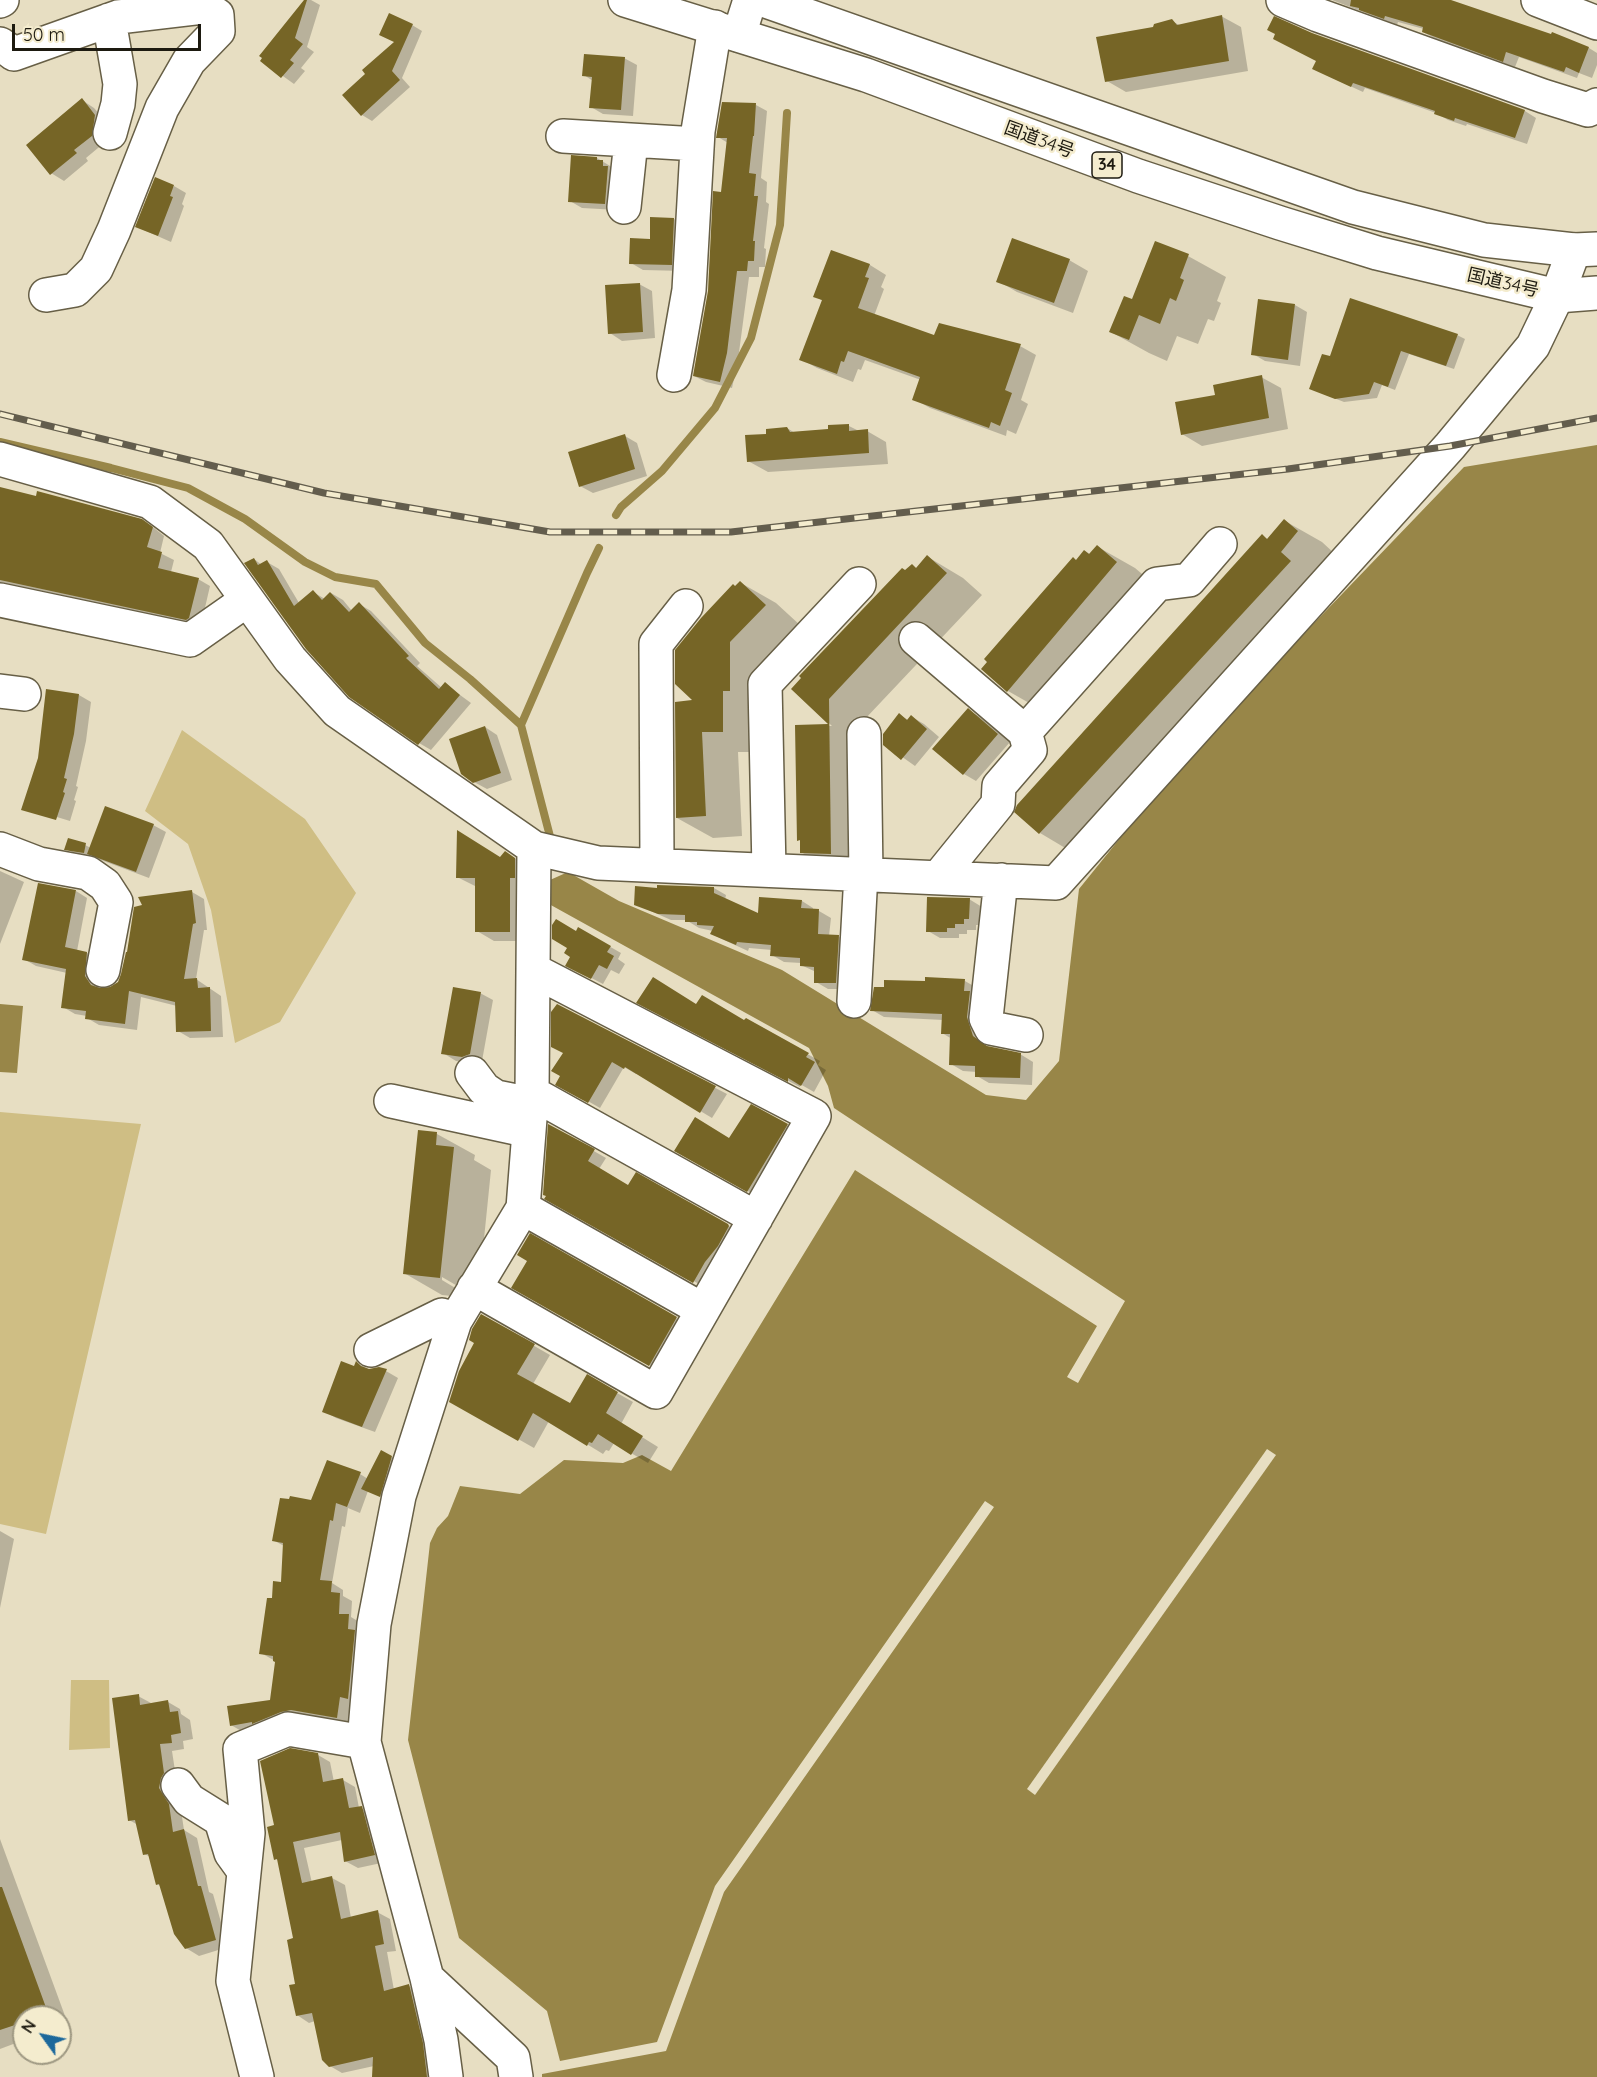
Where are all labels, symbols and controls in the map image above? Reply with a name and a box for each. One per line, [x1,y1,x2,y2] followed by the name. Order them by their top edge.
[15,12,204,50] scale bar
[23,23,65,46] text: 50 m
[1001,117,1077,163] street label: 国道34号
[1092,152,1122,178] road number: 34
[1465,264,1541,302] street label: 国道34号
[12,2005,72,2065] north arrow
[17,2016,40,2037] text: N

